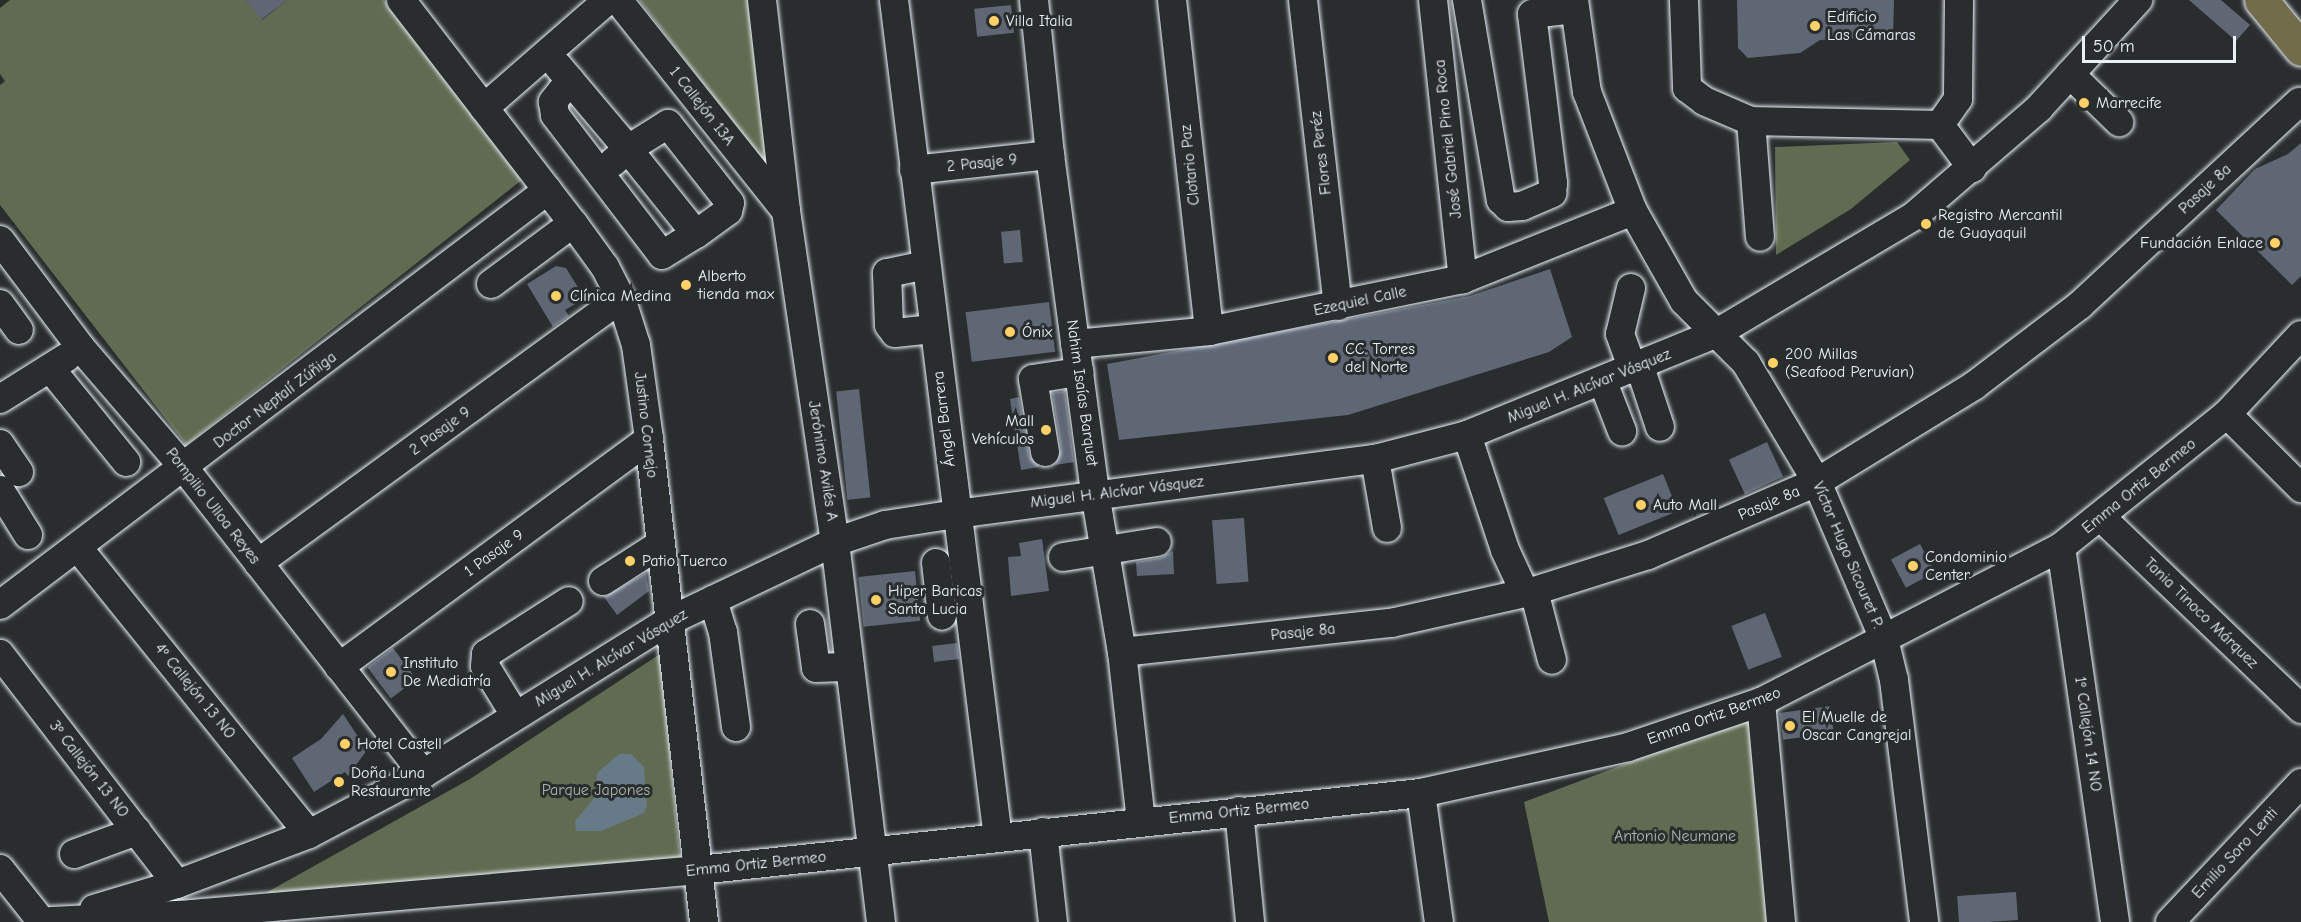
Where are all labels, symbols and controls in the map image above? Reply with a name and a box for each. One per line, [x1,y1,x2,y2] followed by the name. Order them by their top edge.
[1827,7,1916,45] place label: Edificio Las Cámaras
[1006,11,1073,31] place label: Villa Italia
[987,14,1001,28] marker: Villa Italia
[1808,19,1822,33] marker: Edificio Las Cámaras
[2085,24,2240,62] scale bar
[2093,36,2135,57] text: 50 m
[1430,59,1466,219] street label: José Gabriel Pino Roca
[665,63,739,149] street label: 1 Callejón 13A
[2096,93,2162,113] place label: Marrecife
[2077,96,2091,110] marker: Marrecife
[1306,110,1336,196] street label: Flores Peréz
[1176,124,1204,206] street label: Clotario Paz
[946,150,1018,176] street label: 2 Pasaje 9
[2175,160,2235,218] street label: Pasaje 8a
[1938,205,2062,243] place label: Registro Mercantil de Guayaquil
[1919,217,1933,231] marker: Registro Mercantil de Guayaquil
[2140,233,2263,253] place label: Fundación Enlace
[2268,236,2282,250] marker: Fundación Enlace
[698,266,774,304] place label: Alberto tienda max
[679,278,693,292] marker: Alberto tienda max
[1312,282,1408,320] street label: Ezequiel Calle
[570,286,671,306] place label: Clínica Medina
[547,287,565,305] marker: Clínica Medina
[1062,318,1102,468] street label: Nahim Isaías Barquet
[1022,322,1052,342] place label: Ónix
[1003,325,1017,339] marker: Ónix
[1345,339,1415,377] place label: CC. Torres del Norte
[1504,344,1674,428] street label: Miguel H. Alcívar Vásquez
[1785,344,1914,382] place label: 200 Millas (Seafood Peruvian)
[210,348,340,452] street label: Doctor Neptalí Zúñiga
[1326,351,1340,365] marker: CC. Torres del Norte
[1766,356,1780,370] marker: 200 Millas (Seafood Peruvian)
[929,370,959,468] street label: Ángel Barrera
[630,371,662,479] street label: Justino Cornejo
[804,399,842,523] street label: Jerónimo Avilés A
[406,402,474,460] street label: 2 Pasaje 9
[972,411,1034,449] place label: Mall Vehículos
[1039,423,1053,437] marker: Mall Vehículos
[2078,434,2200,538] street label: Emma Ortiz Bermeo
[162,444,264,568] street label: Pompilio Ulloa Reyes
[1029,472,1205,512] street label: Miguel H. Alcívar Vásquez
[1808,479,1888,631] street label: Víctor Hugo Sicouret P.
[1735,481,1803,525] street label: Pasaje 8a
[1653,495,1717,515] place label: Auto Mall
[1634,498,1648,512] marker: Auto Mall
[461,525,527,581] street label: 1 Pasaje 9
[1925,547,2007,585] place label: Condominio Center
[642,551,727,571] place label: Patio Tuerco
[623,554,637,568] marker: Patio Tuerco
[2140,554,2262,672] street label: Tania Tinoco Márquez
[1906,559,1920,573] marker: Condominio Center
[888,581,982,619] place label: Hiper Baricas Santa Lucia
[869,593,883,607] marker: Hiper Baricas Santa Lucia
[531,605,691,711] street label: Miguel H. Alcívar Vásquez
[1270,619,1336,645] street label: Pasaje 8a
[151,639,239,743] street label: 4º Callejón 13 NO
[403,653,491,691] place label: Instituto De Mediatría
[384,665,398,679] marker: Instituto De Mediatría
[2070,675,2106,793] street label: 1º Callejón 14 NO
[1645,683,1783,749] street label: Emma Ortiz Bermeo
[1802,707,1912,745] place label: El Muelle de Oscar Cangrejal
[45,717,133,821] street label: 3º Callejón 13 NO
[1783,719,1797,733] marker: El Muelle de Oscar Cangrejal
[357,734,442,754] place label: Hotel Castell
[338,737,352,751] marker: Hotel Castell
[351,763,431,801] place label: Doña Luna Restaurante
[332,775,346,789] marker: Doña Luna Restaurante
[542,780,650,800] park label: Parque Japones
[1168,794,1310,828] street label: Emma Ortiz Bermeo
[2188,804,2282,902] street label: Emilio Soro Lenti
[1614,826,1736,846] park label: Antonio Neumane
[685,847,827,881] street label: Emma Ortiz Bermeo

